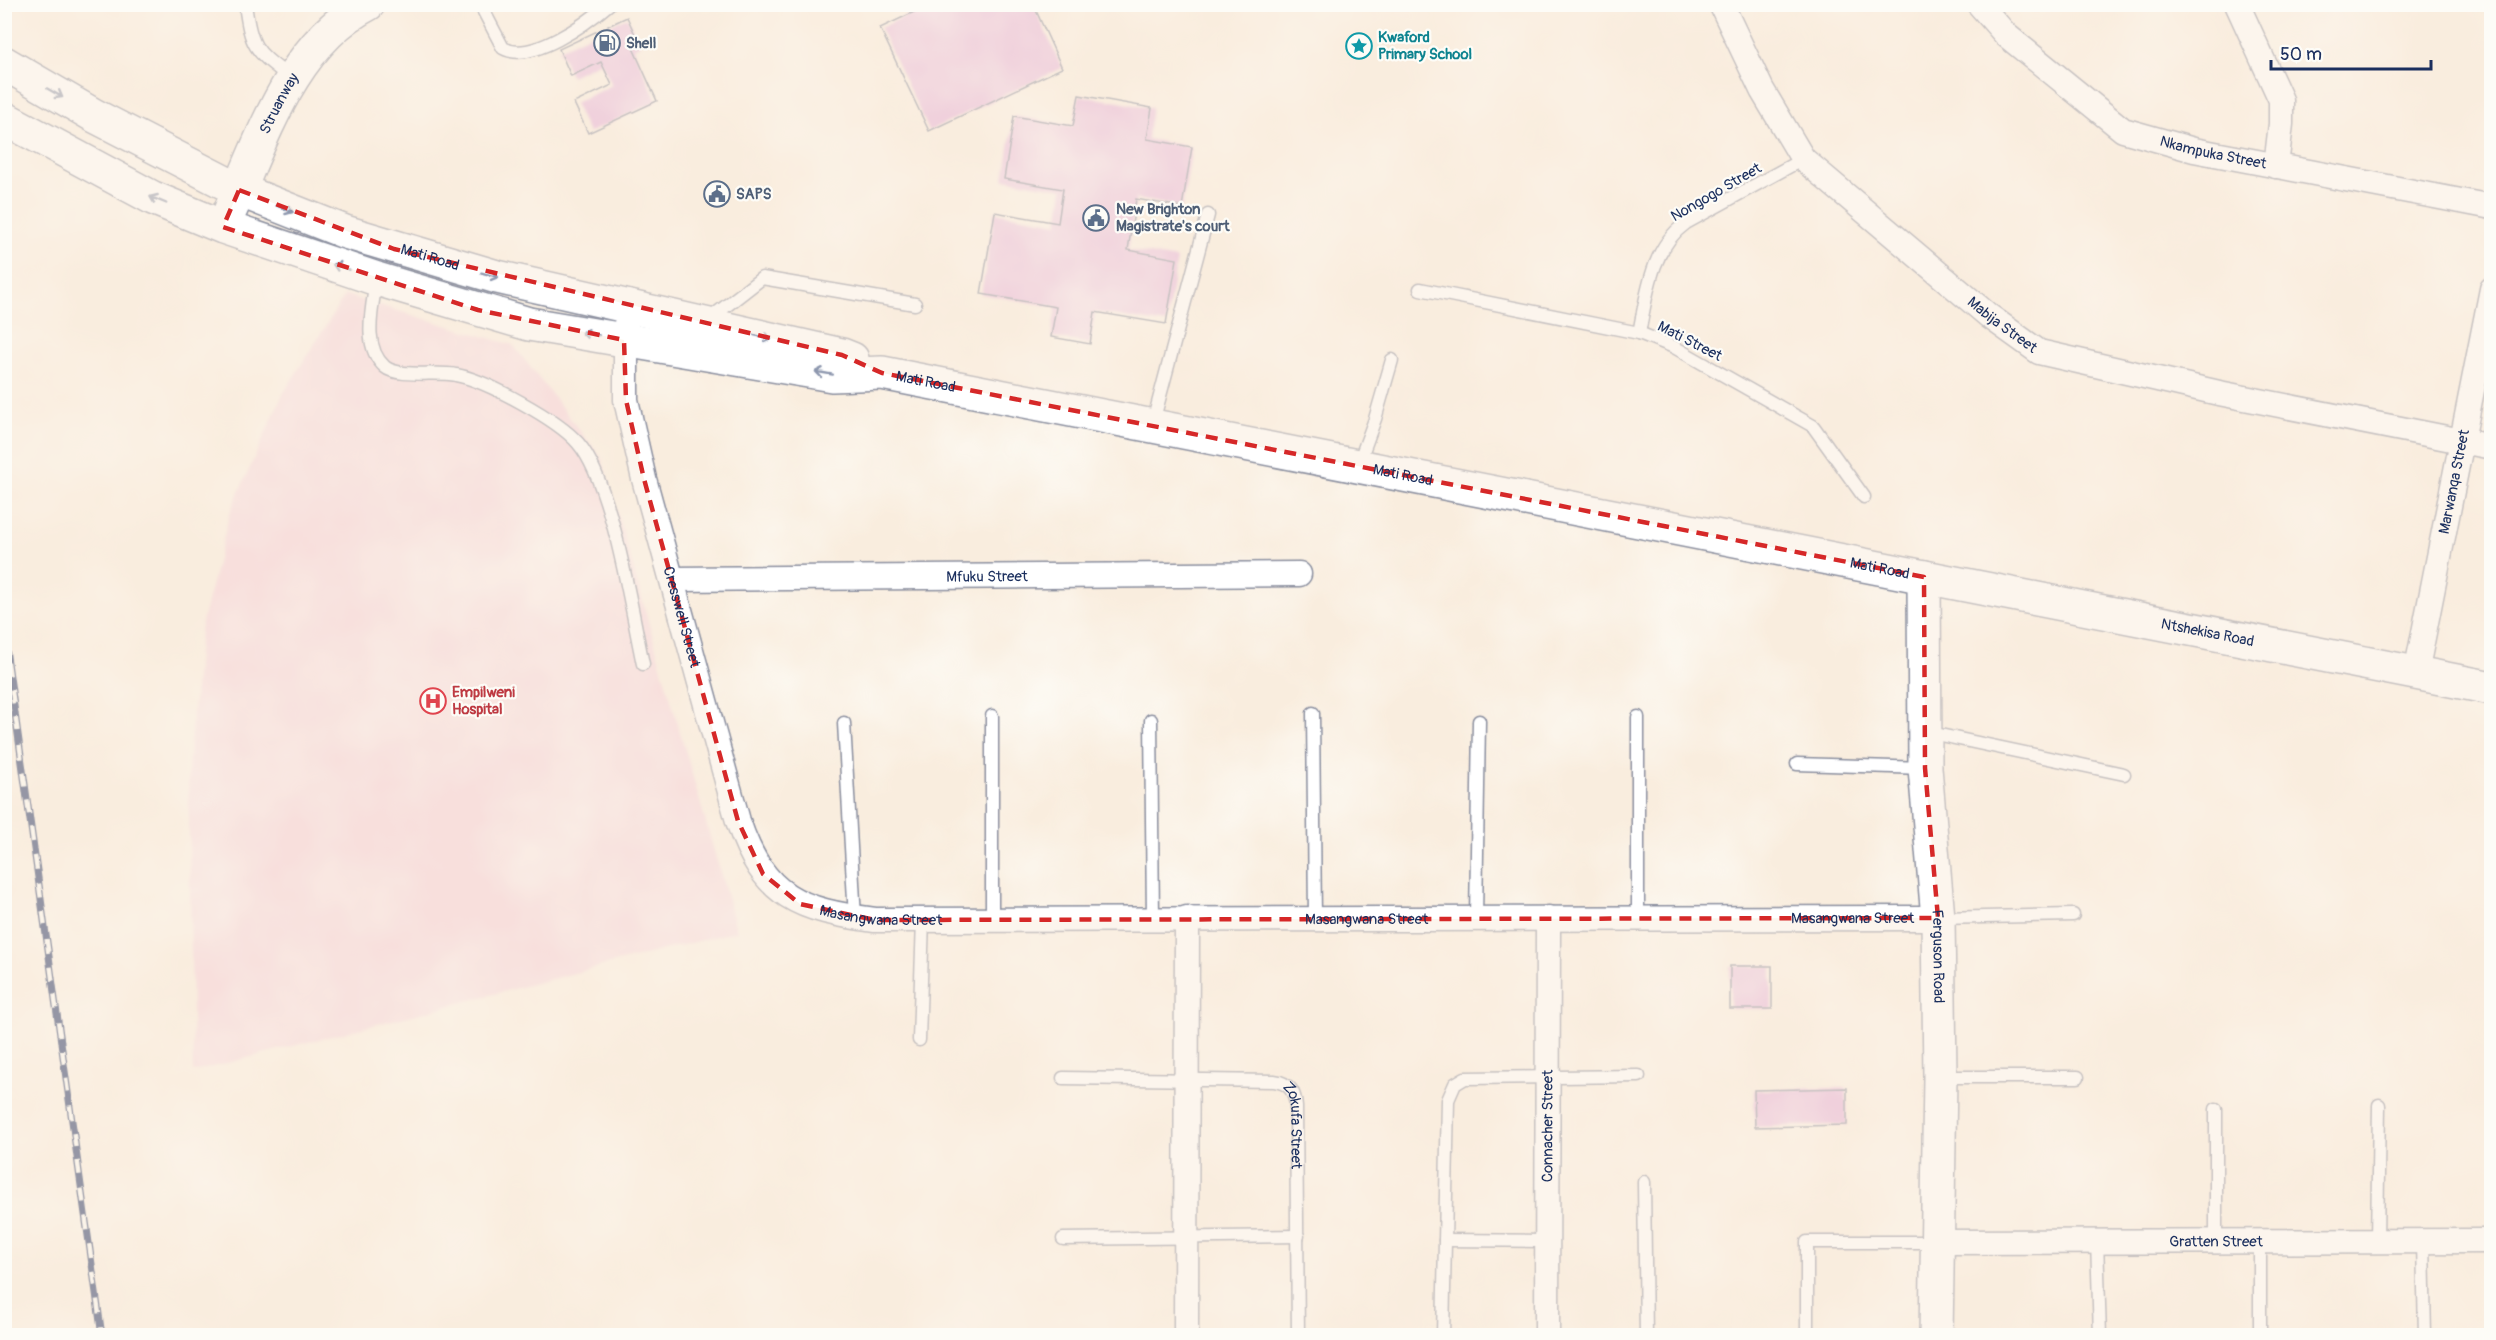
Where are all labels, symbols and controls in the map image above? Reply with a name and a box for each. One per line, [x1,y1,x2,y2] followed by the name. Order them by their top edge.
[592,28,622,58] fuel station icon: Shell
[1378,28,1472,64] place label: Kwaford Primary School
[1344,31,1374,61] place icon: Kwaford Primary School
[2271,33,2432,71] scale bar
[626,34,656,53] place label: Shell
[2280,43,2322,66] text: 50 m
[256,69,304,137] street label: Struanway
[46,87,63,99] one-way arrow
[2158,132,2269,174] street label: Nkampuka Street
[1667,158,1766,226] street label: Nongogo Street
[702,179,732,209] public building icon: SAPS
[736,185,772,204] place label: SAPS
[150,194,168,206] one-way arrow
[1116,200,1231,236] place label: New Brighton Magistrate's court
[1081,203,1111,233] public building icon: New Brighton Magistrate's court
[275,204,294,215] one-way arrow
[398,240,462,275] street label: Mati Road
[333,260,351,271] one-way arrow
[481,270,500,282] one-way arrow
[1963,293,2042,358] street label: Mabija Street
[1654,317,1726,366] street label: Mati Street
[581,328,600,339] one-way arrow
[752,332,772,343] one-way arrow
[894,367,957,397] street label: Mati Road
[814,368,834,379] one-way arrow
[2435,427,2474,536] street label: Marwanqa Street
[1371,460,1434,491] street label: Mati Road
[1848,554,1911,584] street label: Mati Road
[658,564,705,671] street label: Cresswell Street
[946,567,1029,587] street label: Mfuku Street
[2159,614,2256,651] street label: Ntshekisa Road
[452,683,515,719] place label: Empilweni Hospital
[418,686,448,716] hospital icon: Empilweni Hospital
[817,901,943,930] street label: Masangwana Street
[1791,909,1915,928] street label: Masangwana Street
[1927,909,1948,1004] street label: Ferguson Road
[1305,910,1429,929] street label: Masangwana Street
[1538,1069,1558,1182] street label: Connacher Street
[1279,1078,1306,1170] street label: Zokufa Street
[2169,1232,2264,1252] street label: Gratten Street

